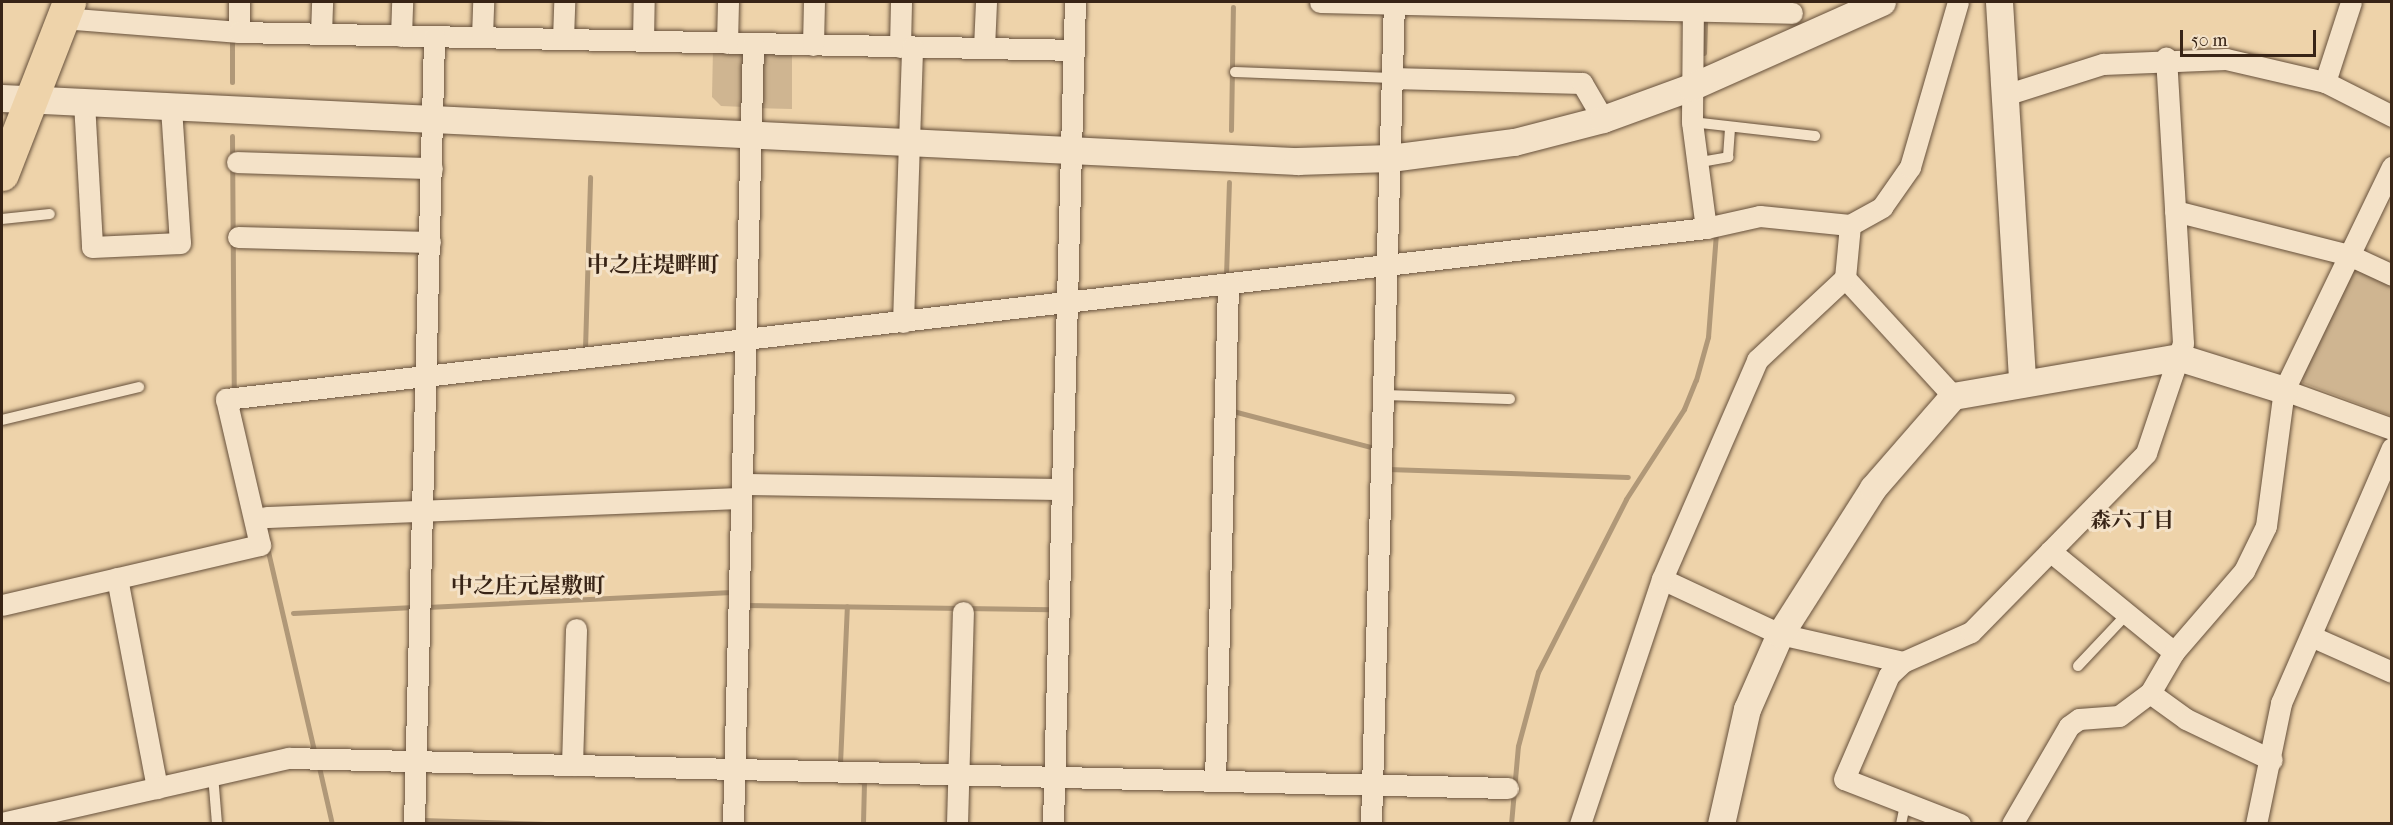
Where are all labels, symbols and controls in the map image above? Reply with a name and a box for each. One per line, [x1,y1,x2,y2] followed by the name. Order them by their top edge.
[2183,18,2320,56] scale bar
[2191,30,2227,51] text: 50 m
[587,253,719,279] district label: 中之庄堤畔町
[2090,507,2174,533] district label: 森六丁目
[451,574,605,600] district label: 中之庄元屋敷町

